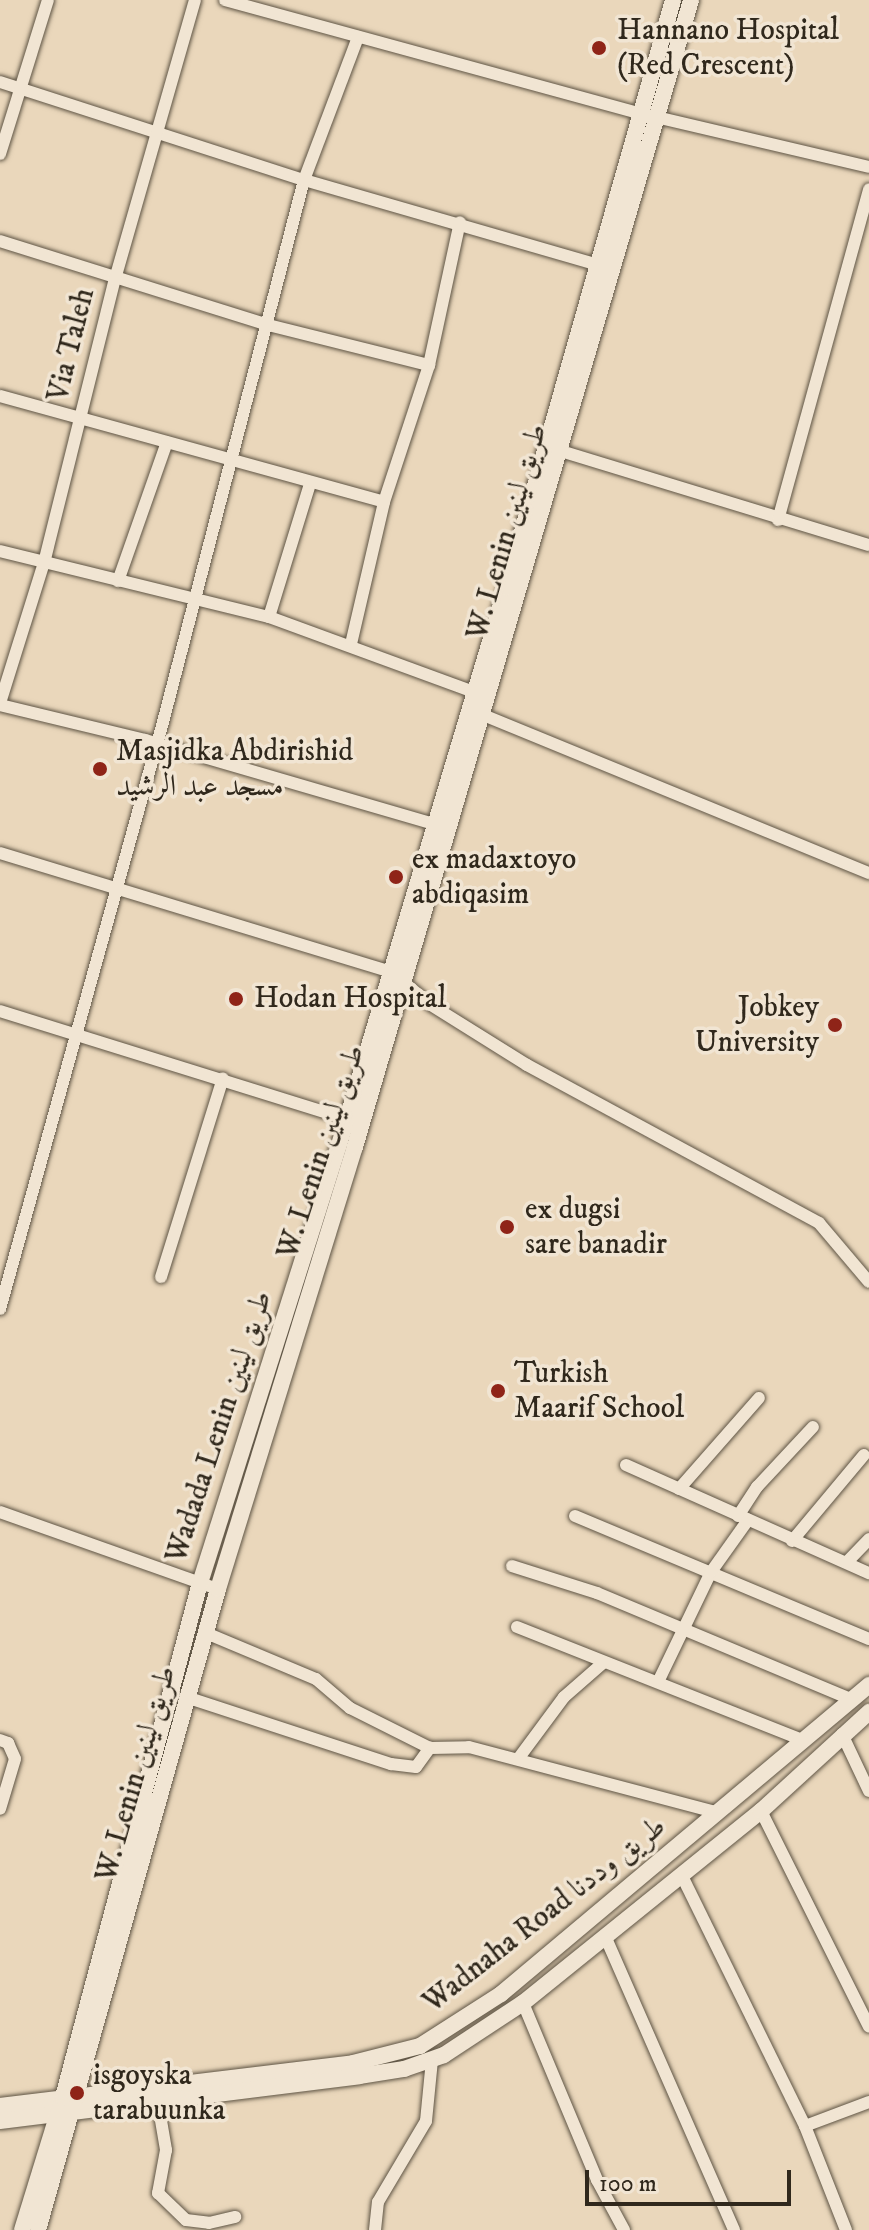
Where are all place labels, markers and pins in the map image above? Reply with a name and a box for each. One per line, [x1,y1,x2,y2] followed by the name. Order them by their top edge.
[617,13,839,84] place label: Hannano Hospital (Red Crescent)
[588,37,610,59] marker: Hannano Hospital (Red Crescent)
[116,734,353,804] place label: Masjidka Abdirishid مسجد عبد الرشيد
[91,760,109,778] marker: Masjidka Abdirishid مسجد عبد الرشيد
[412,842,576,912] place label: ex madaxtoyo abdiqasim
[387,868,405,886] marker: ex madaxtoyo abdiqasim
[254,981,447,1017] place label: Hodan Hospital
[225,988,247,1010] marker: Hodan Hospital
[695,990,819,1060] place label: Jobkey University
[826,1016,844,1034] marker: Jobkey University
[525,1192,667,1262] place label: ex dugsi sare banadir
[496,1216,518,1238] marker: ex dugsi sare banadir
[514,1356,684,1426] place label: Turkish Maarif School
[489,1382,507,1400] marker: Turkish Maarif School
[93,2058,226,2128] place label: isgoyska tarabuunka
[68,2084,86,2102] marker: isgoyska tarabuunka

